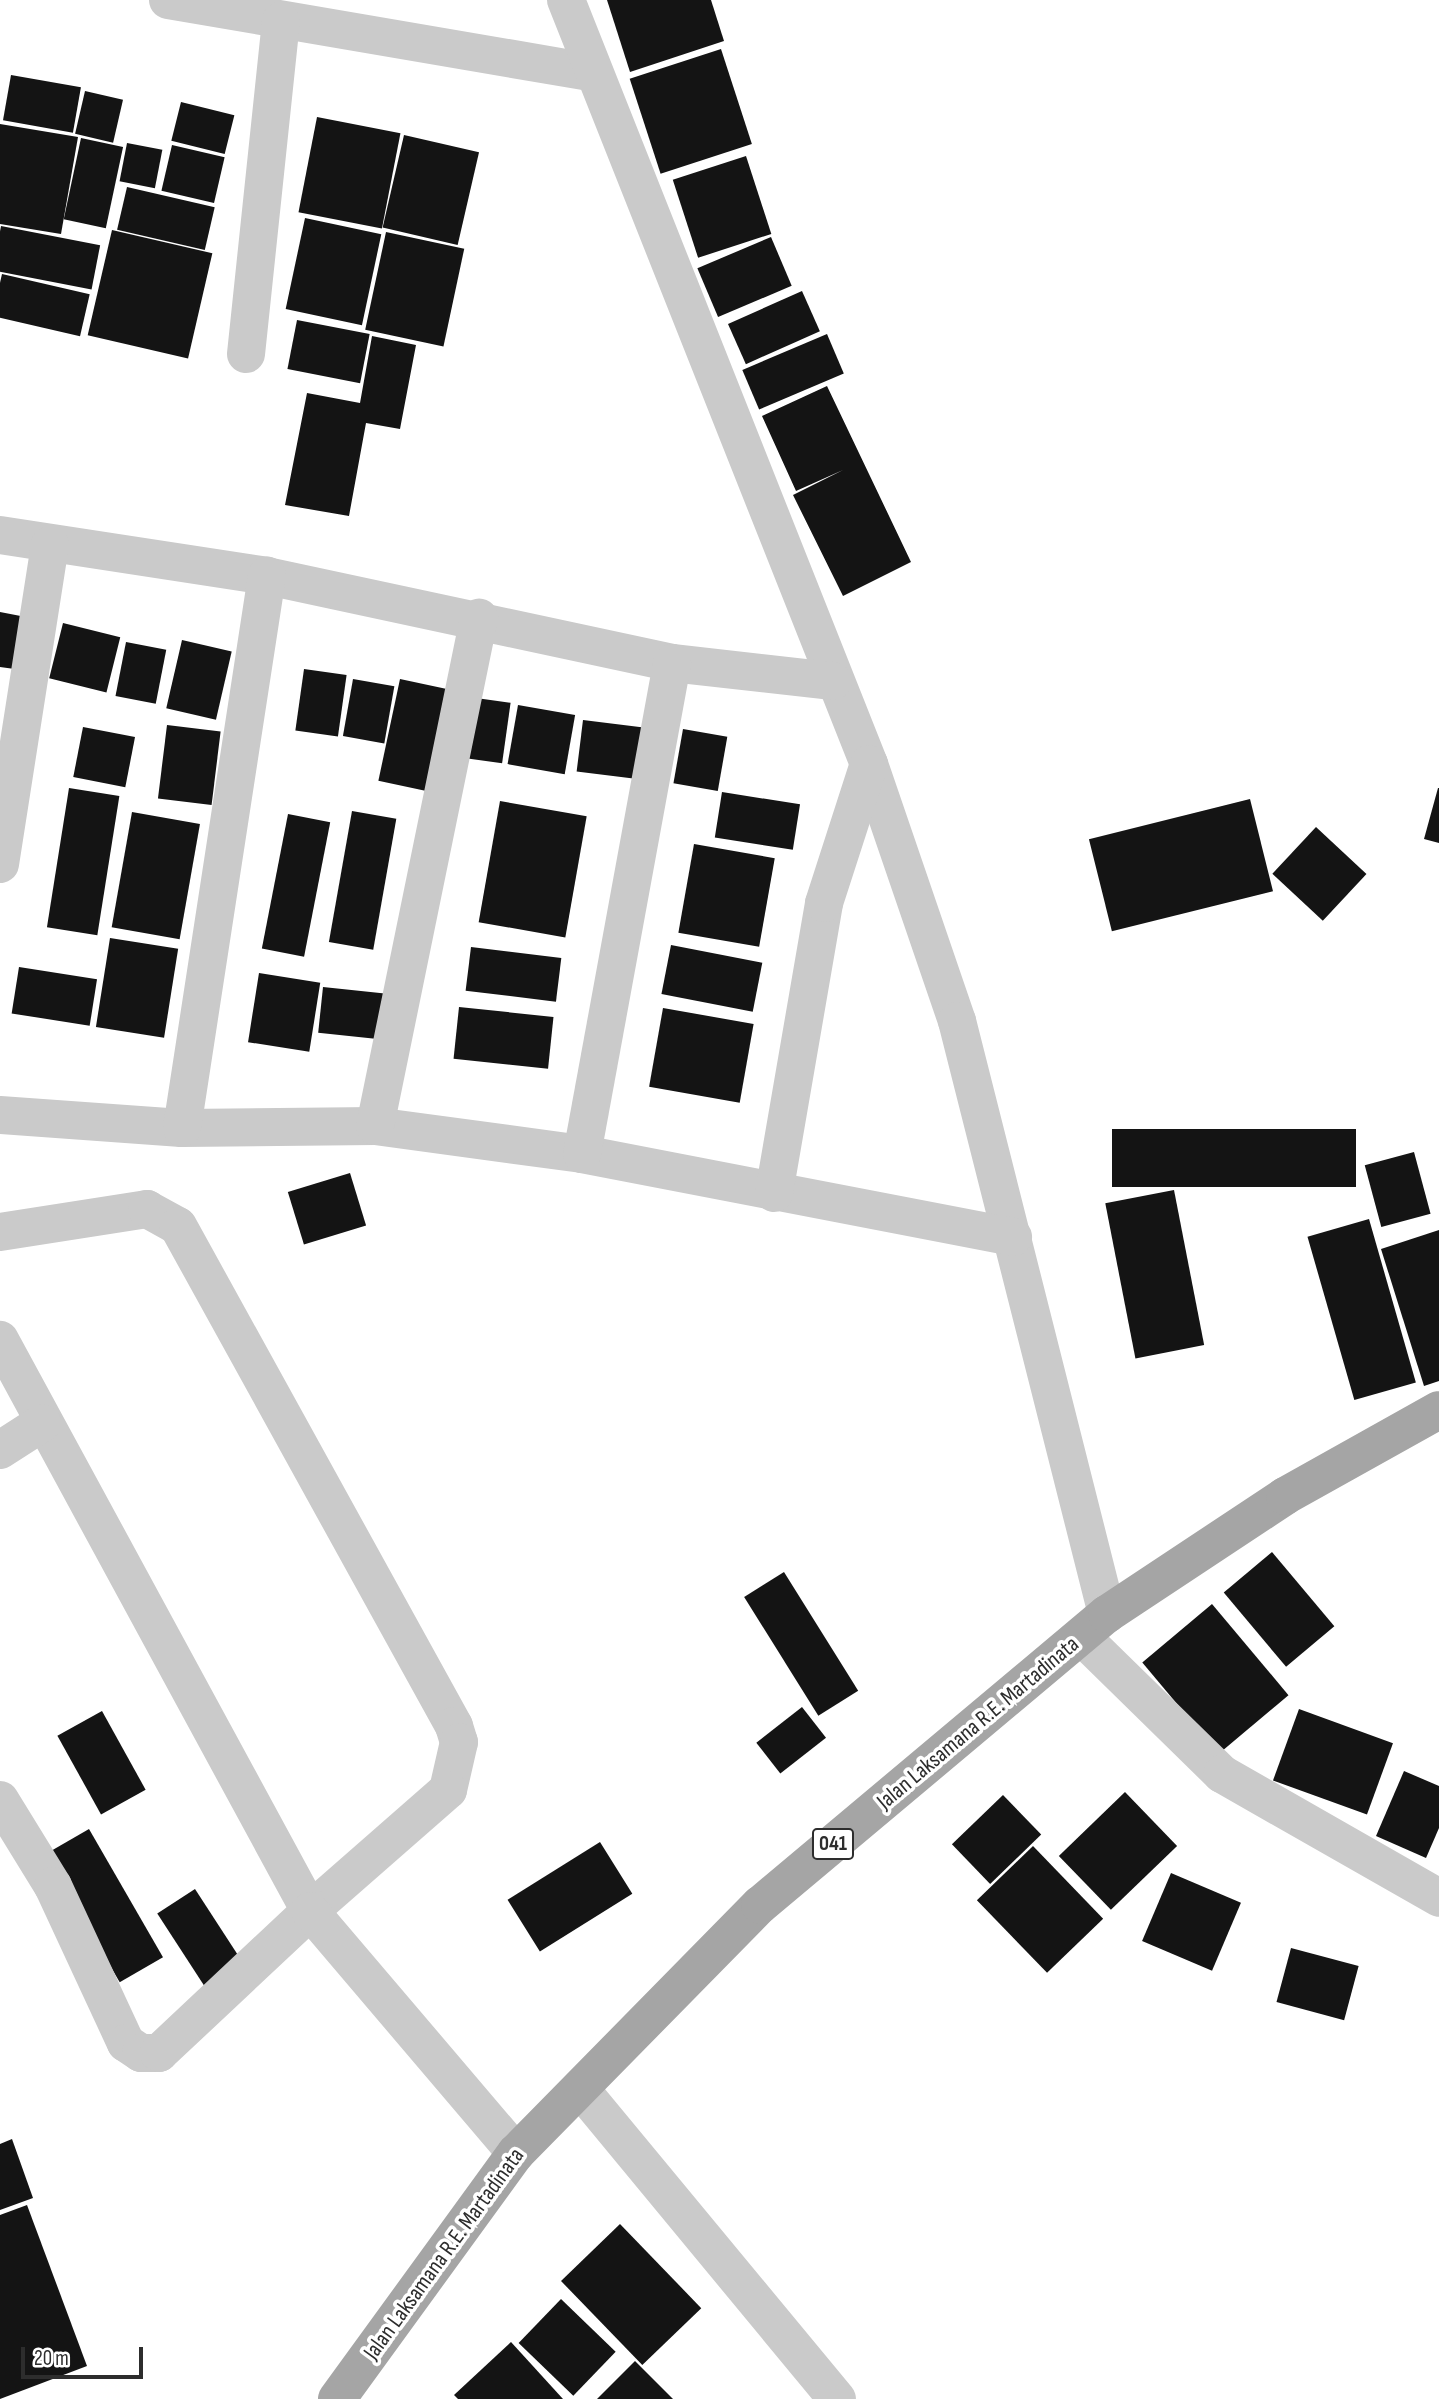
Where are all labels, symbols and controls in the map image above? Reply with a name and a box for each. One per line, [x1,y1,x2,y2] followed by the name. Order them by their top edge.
[871,1630,1085,1816] street label: Jalan Laksamana R.E. Martadinata
[810,1826,856,1862] road number: 041
[358,2143,530,2365] street label: Jalan Laksamana R.E. Martadinata
[24,2332,147,2376] scale bar
[34,2346,69,2371] text: 20 m

